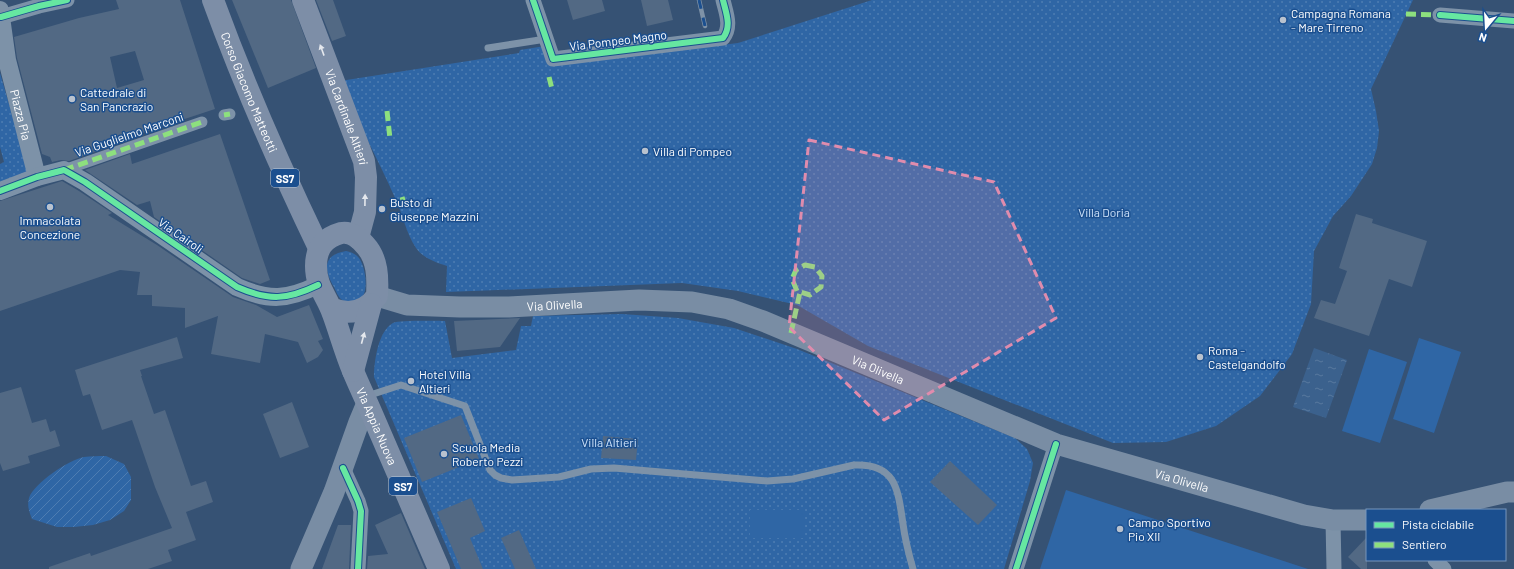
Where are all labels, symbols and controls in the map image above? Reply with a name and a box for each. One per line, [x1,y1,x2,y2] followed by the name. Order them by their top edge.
[1291,6,1391,34] place label: Campagna Romana - Mare Tirreno
[1466,8,1506,48] north arrow
[1278,15,1288,25] marker: Campagna Romana - Mare Tirreno
[569,27,667,53] street label: Via Pompeo Magno
[219,30,281,154] street label: Corso Giacomo Matteotti
[1477,31,1488,45] text: N
[318,43,324,55] one-way arrow
[323,67,371,165] street label: Via Cardinale Altieri
[80,85,153,113] place label: Cattedrale di San Pancrazio
[8,88,34,142] street label: Piazza Pia
[67,94,77,104] marker: Cattedrale di San Pancrazio
[73,109,185,159] street label: Via Guglielmo Marconi
[653,144,732,158] place label: Villa di Pompeo
[640,146,650,156] marker: Villa di Pompeo
[271,169,299,187] road number: SS7
[362,193,368,206] one-way arrow
[390,195,479,223] place label: Busto di Giuseppe Mazzini
[45,202,55,212] marker: Immacolata Concezione
[377,204,387,214] marker: Busto di Giuseppe Mazzini
[1078,205,1130,219] park label: Villa Doria
[19,213,81,241] place label: Immacolata Concezione
[156,214,206,256] street label: Via Cairoli
[526,296,583,313] street label: Via Olivella
[360,331,366,343] one-way arrow
[1208,343,1285,371] place label: Roma - Castelgandolfo
[850,352,906,386] street label: Via Olivella
[1195,352,1205,362] marker: Roma - Castelgandolfo
[419,367,471,395] place label: Hotel Villa Altieri
[406,376,416,386] marker: Hotel Villa Altieri
[354,385,400,467] street label: Via Appia Nuova
[581,435,637,449] park label: Villa Altieri
[452,440,523,468] place label: Scuola Media Roberto Pezzi
[439,449,449,459] marker: Scuola Media Roberto Pezzi
[1153,466,1211,494] street label: Via Olivella
[389,477,417,495] road number: SS7
[1366,509,1506,561] legend
[1128,515,1211,543] place label: Campo Sportivo Pio XII
[1402,517,1474,531] text: Pista ciclabile
[1115,524,1125,534] marker: Campo Sportivo Pio XII
[1402,537,1447,551] text: Sentiero

